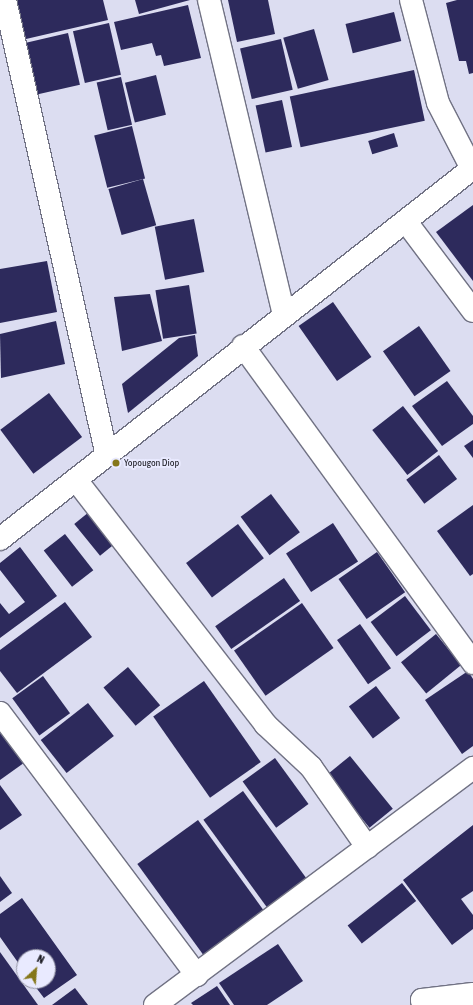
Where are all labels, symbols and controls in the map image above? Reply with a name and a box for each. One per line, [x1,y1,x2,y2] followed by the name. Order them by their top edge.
[124,457,179,469] place label: Yopougon Diop
[111,458,121,468] marker: Yopougon Diop
[16,949,56,989] north arrow
[35,952,46,966] text: N

